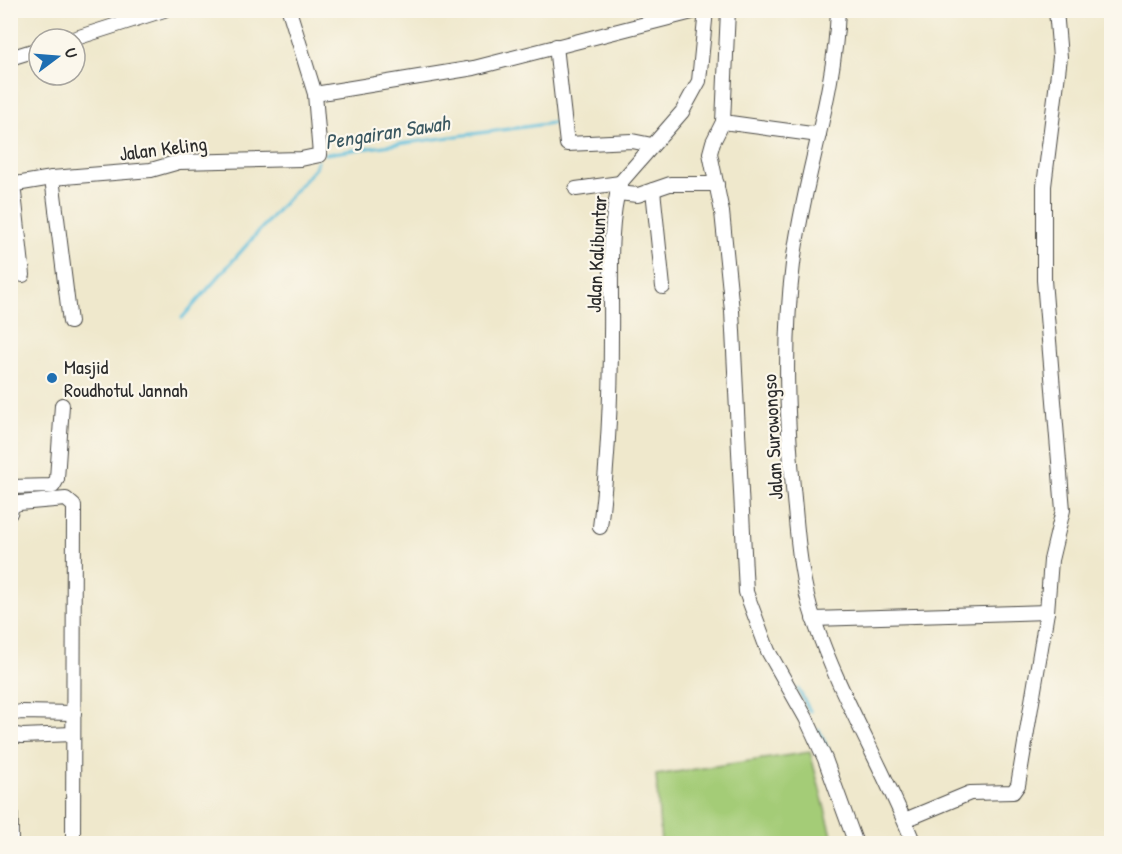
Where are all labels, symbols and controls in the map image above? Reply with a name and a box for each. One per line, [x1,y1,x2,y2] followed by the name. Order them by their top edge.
[27,27,87,87] north arrow
[60,46,83,60] text: U
[323,108,452,156] water label: Pengairan Sawah
[118,129,209,167] street label: Jalan Keling
[579,194,613,314] street label: Jalan Kalibuntar
[64,353,188,403] place label: Masjid Roudhotul Jannah
[45,371,59,385] marker: Masjid Roudhotul Jannah
[755,373,789,501] street label: Jalan Surowongso

